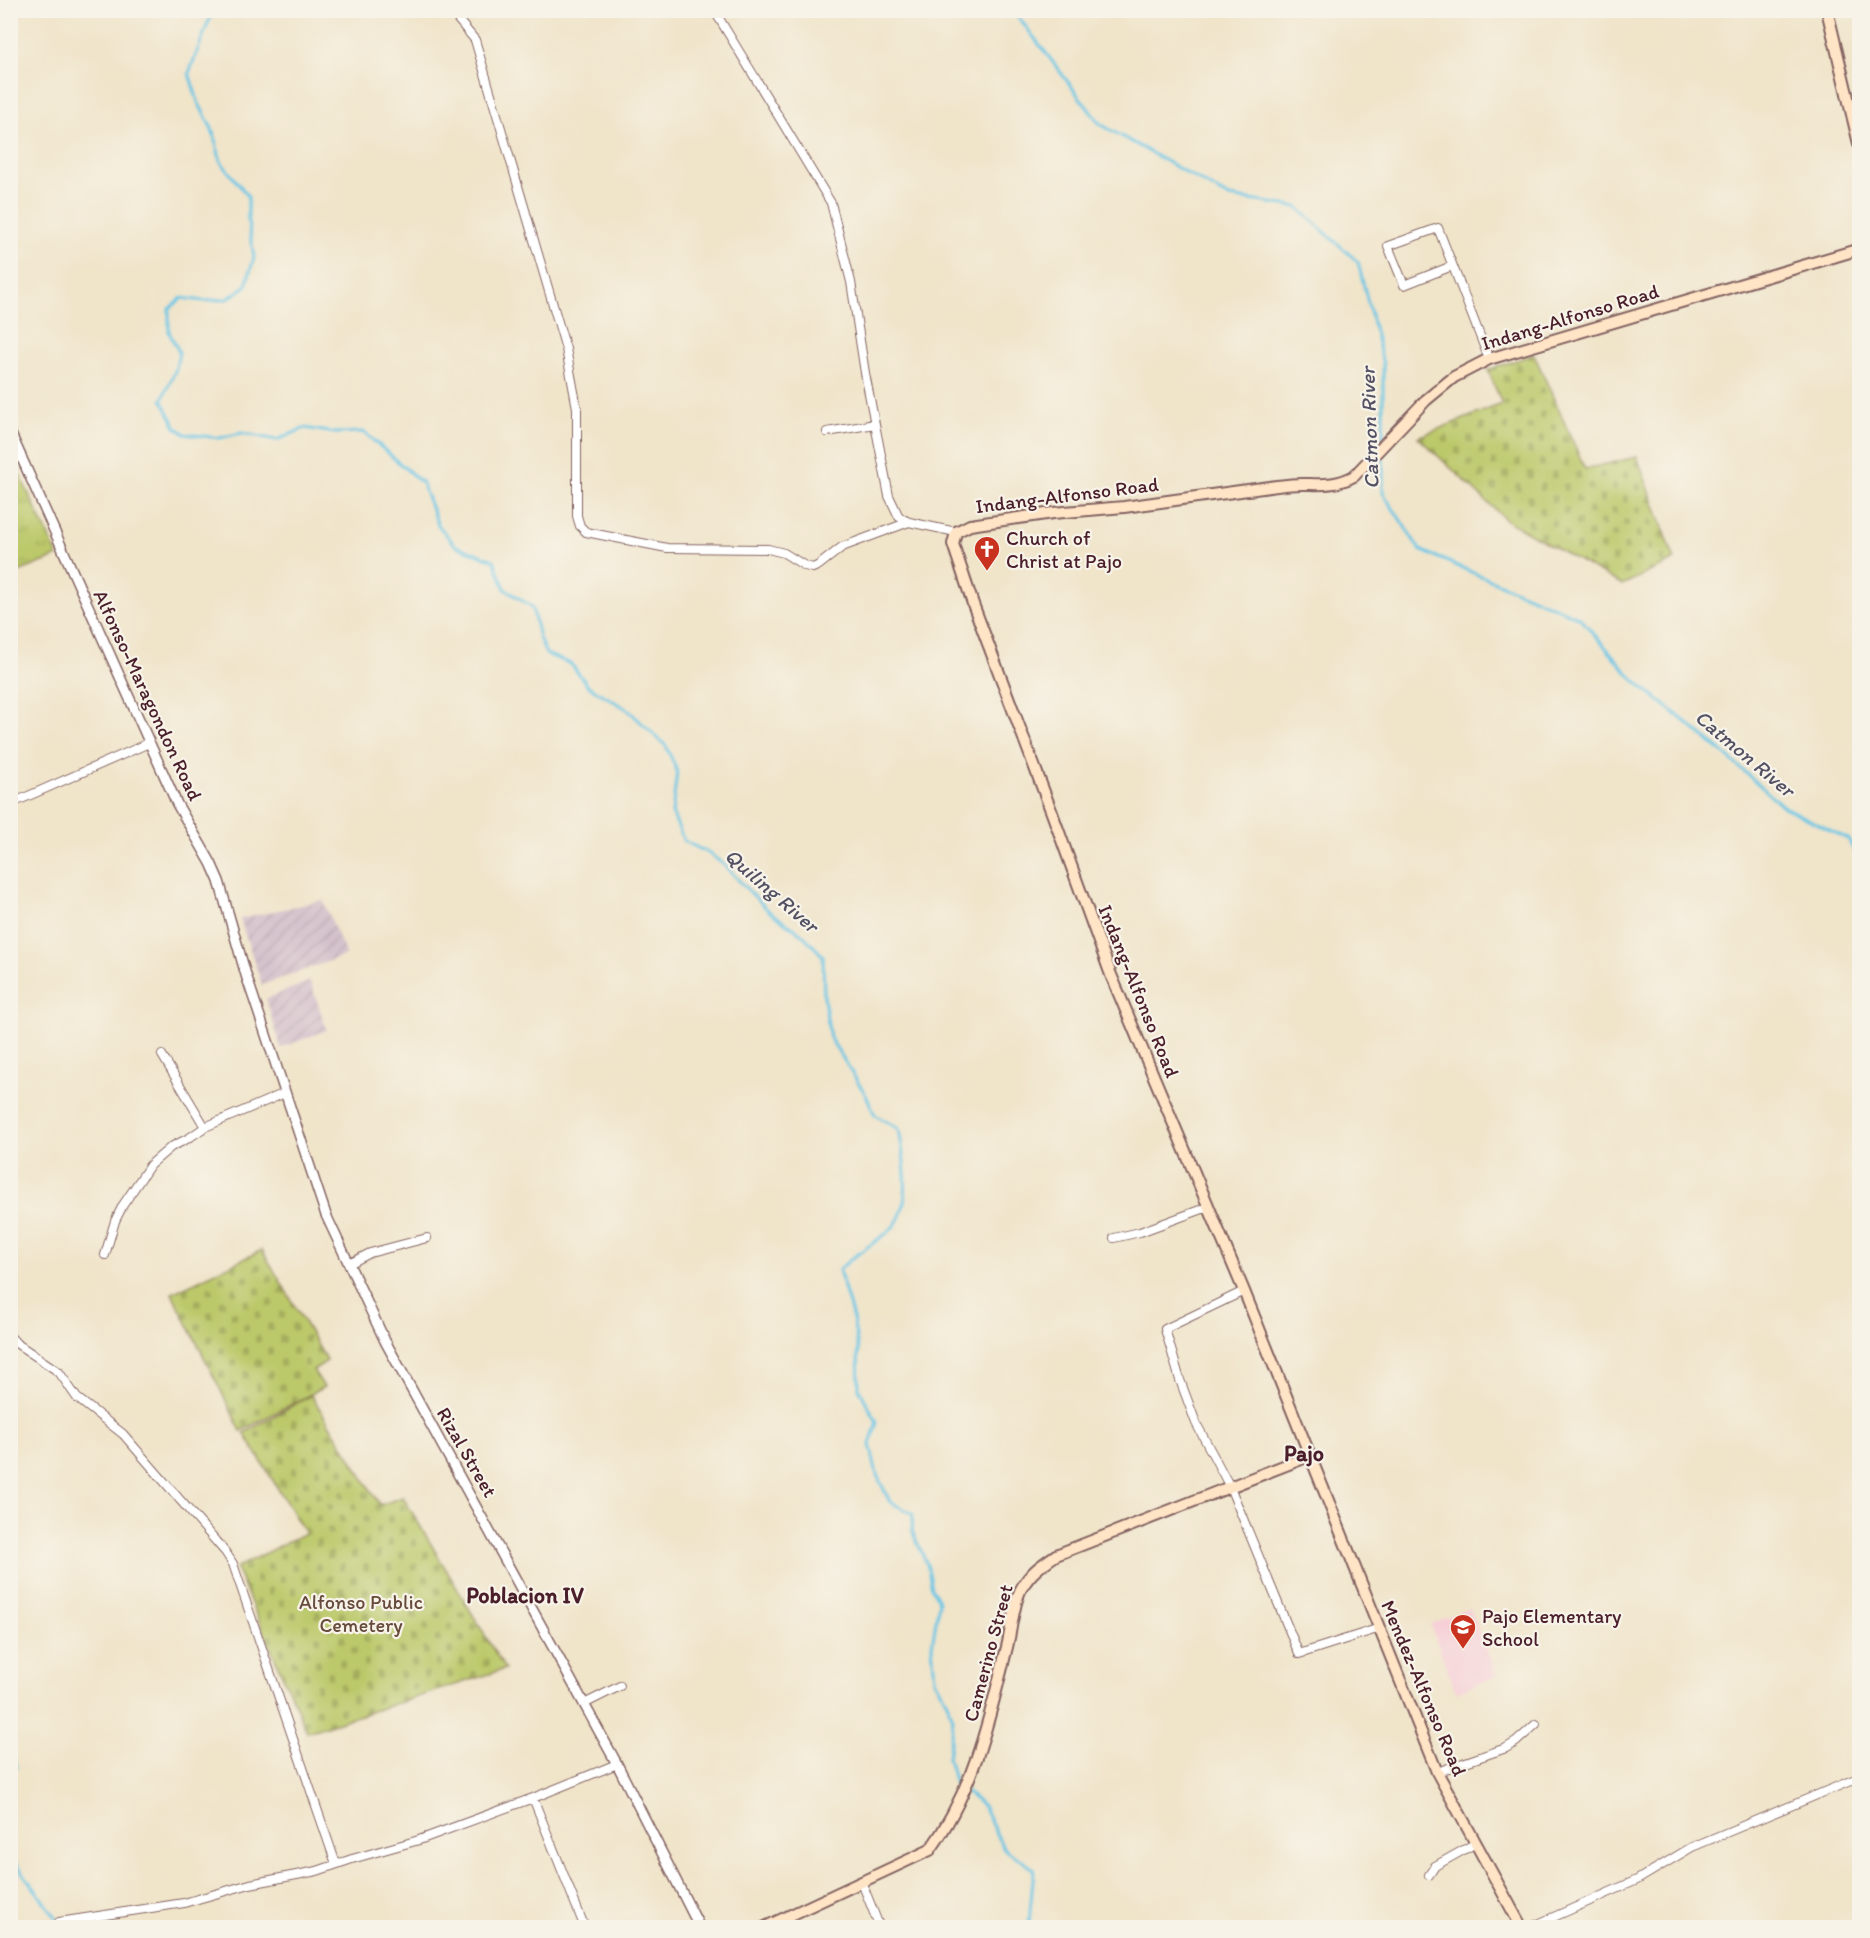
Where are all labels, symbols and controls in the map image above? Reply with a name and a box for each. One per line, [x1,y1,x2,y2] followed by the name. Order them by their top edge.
[1478,279,1662,355] street label: Indang-Alfonso Road
[1354,364,1384,489] water label: Catmon River
[974,472,1160,518] street label: Indang-Alfonso Road
[1006,526,1122,573] place label: Church of Christ at Pajo
[972,534,1002,572] church icon: Church of Christ at Pajo
[88,586,208,804] street label: Alfonso-Maragondon Road
[1690,704,1801,803] water label: Catmon River
[720,843,825,939] water label: Quiling River
[1093,901,1185,1081] street label: Indang-Alfonso Road
[432,1403,503,1502] street label: Rizal Street
[1284,1440,1324,1467] district label: Pajo
[466,1582,585,1609] district label: Poblacion IV
[958,1582,1018,1724] street label: Camerino Street
[299,1590,423,1637] park label: Alfonso Public Cemetery
[1376,1597,1472,1780] street label: Mendez-Alfonso Road
[1482,1604,1622,1651] place label: Pajo Elementary School
[1448,1612,1478,1650] school or university icon: Pajo Elementary School

